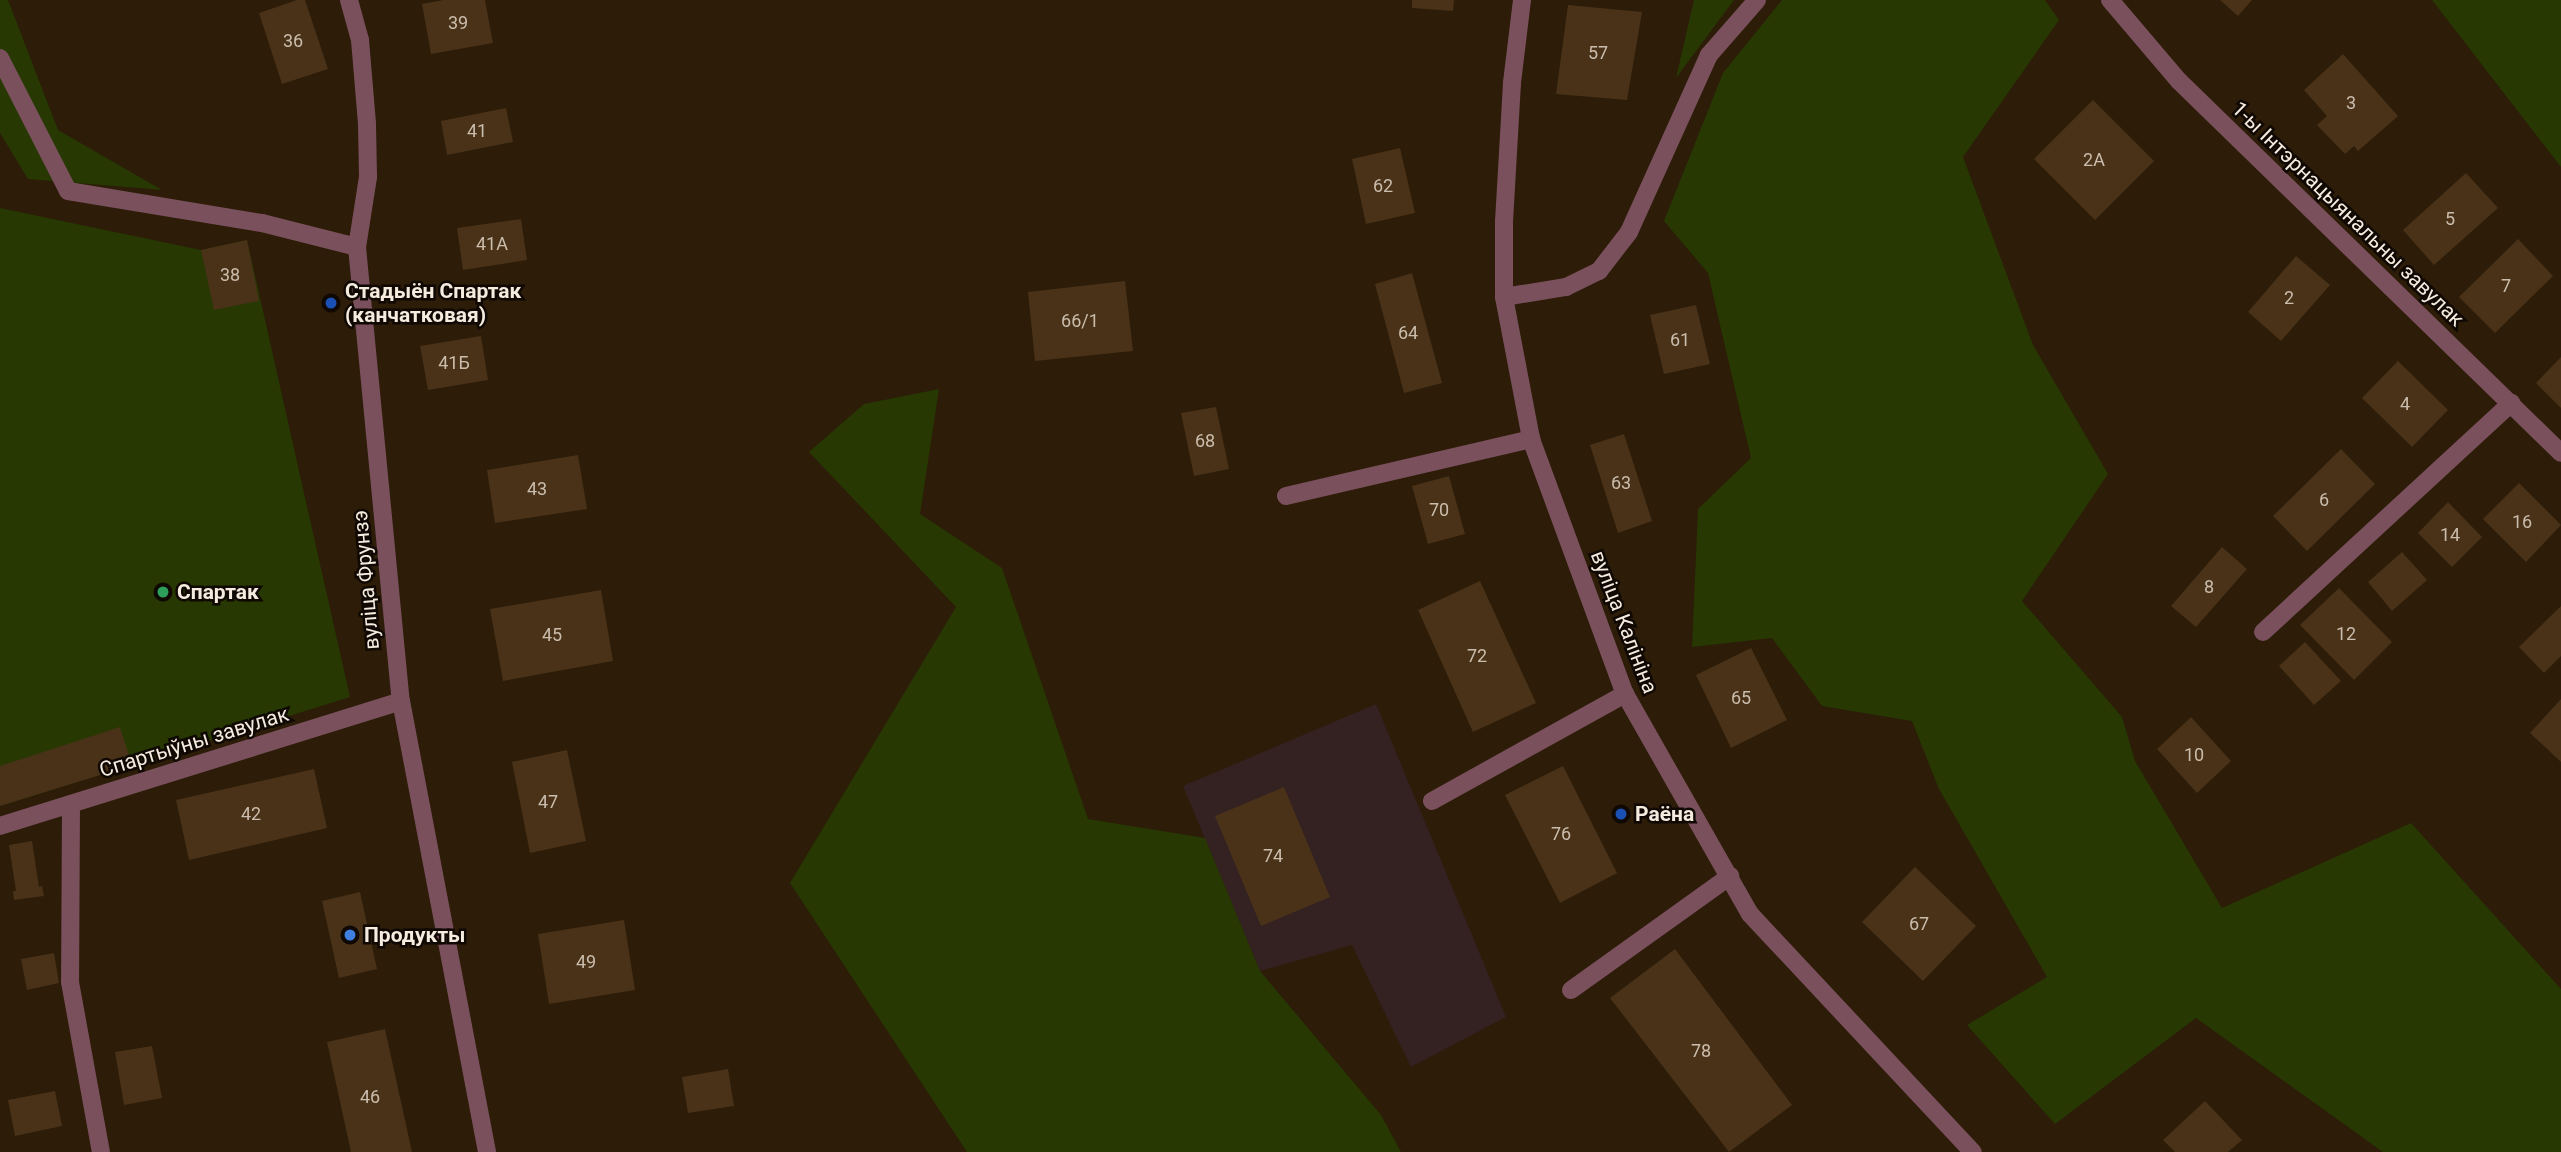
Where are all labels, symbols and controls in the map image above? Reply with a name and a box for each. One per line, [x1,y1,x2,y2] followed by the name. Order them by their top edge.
[448,12,468,34] house number: 39
[283,30,303,52] house number: 36
[1588,42,1608,64] house number: 57
[2346,92,2356,114] house number: 3
[2227,96,2469,332] street label: 1-ы Інтэрнацыянальны завулак
[467,120,487,142] house number: 41
[2083,149,2105,171] house number: 2А
[1373,175,1393,197] house number: 62
[2445,208,2455,230] house number: 5
[476,233,508,255] house number: 41А
[220,264,240,286] house number: 38
[2501,275,2511,297] house number: 7
[345,278,521,328] place label: Стадыён Спартак (канчатковая)
[2284,287,2294,309] house number: 2
[323,295,339,311] marker: Стадыён Спартак (канчатковая)
[1061,310,1099,332] house number: 66/1
[1398,322,1418,344] house number: 64
[1670,329,1690,351] house number: 61
[438,352,470,374] house number: 41Б
[2400,393,2410,415] house number: 4
[1195,430,1215,452] house number: 68
[1611,472,1631,494] house number: 63
[527,478,547,500] house number: 43
[2319,489,2329,511] house number: 6
[1429,499,1449,521] house number: 70
[347,509,385,651] street label: вуліца Фрунзэ
[2512,511,2532,533] house number: 16
[2440,524,2460,546] house number: 14
[1585,547,1663,697] street label: вуліца Калініна
[2204,576,2214,598] house number: 8
[177,579,259,605] place label: Спартак
[155,584,171,600] marker: Спартак
[2336,623,2356,645] house number: 12
[542,624,562,646] house number: 45
[1467,645,1487,667] house number: 72
[1731,687,1751,709] house number: 65
[96,701,292,783] street label: Спартыўны завулак
[2184,744,2204,766] house number: 10
[538,791,558,813] house number: 47
[1635,801,1694,827] place label: Раёна
[241,803,261,825] house number: 42
[1613,806,1629,822] marker: Раёна
[1551,823,1571,845] house number: 76
[1263,845,1283,867] house number: 74
[1909,913,1929,935] house number: 67
[364,922,466,948] place label: Продукты
[342,927,358,943] marker: Продукты
[576,951,596,973] house number: 49
[1691,1040,1711,1062] house number: 78
[360,1086,380,1108] house number: 46

